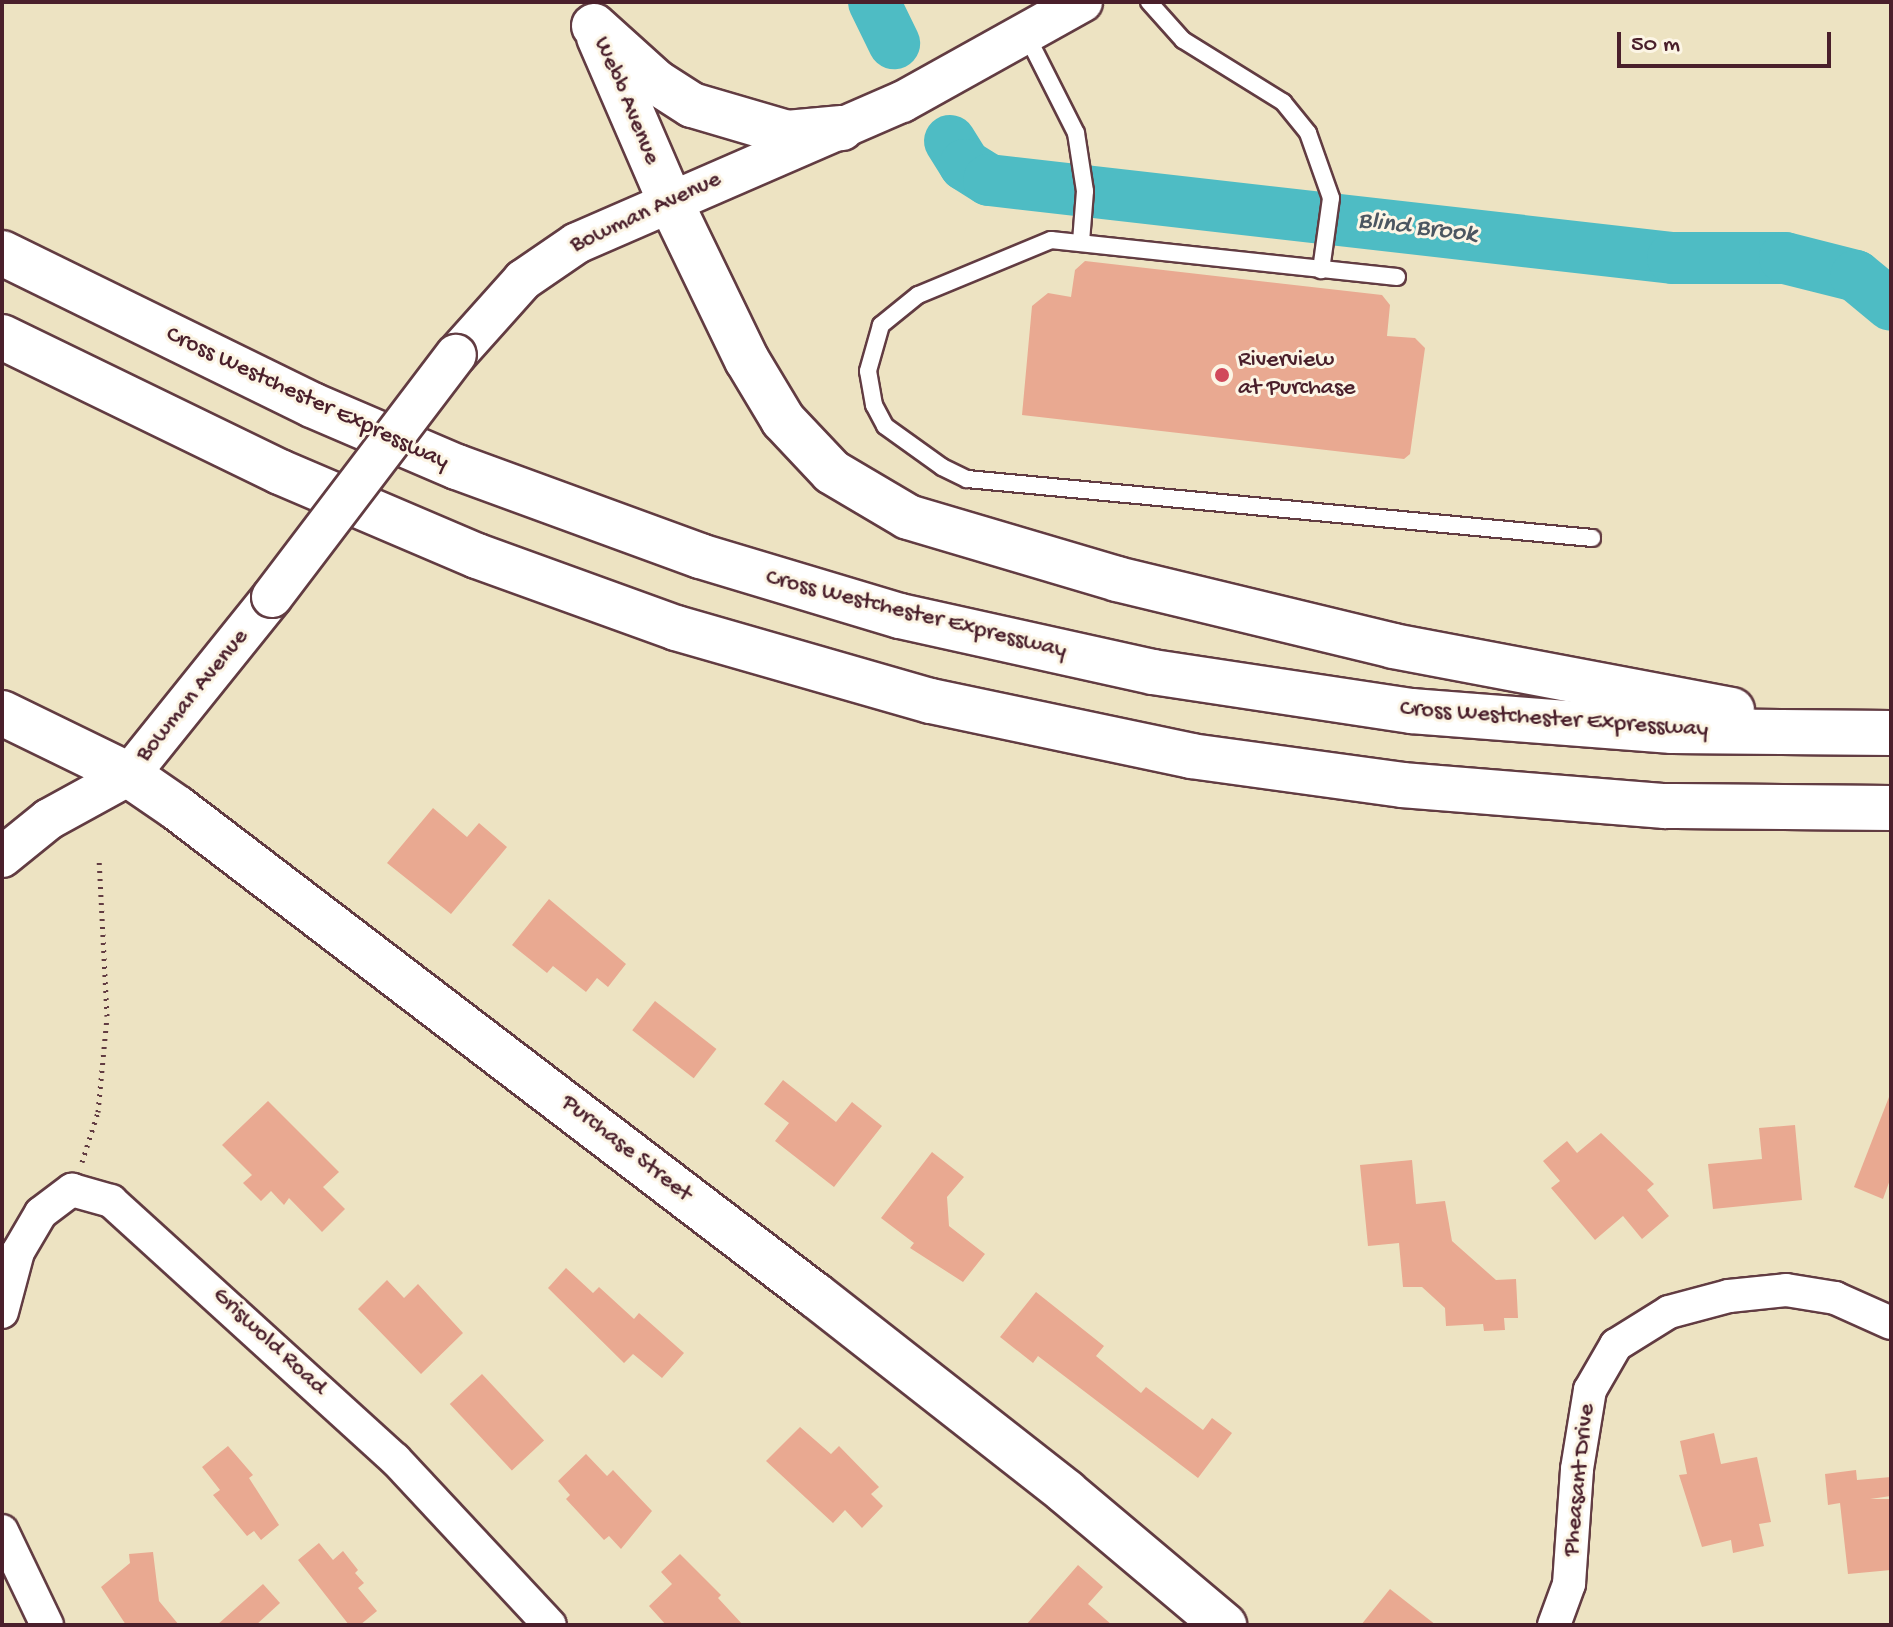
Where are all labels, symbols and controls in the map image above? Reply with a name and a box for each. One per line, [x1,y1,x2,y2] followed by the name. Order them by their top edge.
[1621,16,1835,66] scale bar
[1631,31,1680,60] text: 50 m
[586,33,666,169] street label: Webb Avenue
[566,166,726,260] street label: Bowman Avenue
[1356,206,1478,252] water label: Blind Brook
[161,321,453,477] street label: Cross Westchester Expressway
[1238,347,1355,403] place label: Riverview at Purchase
[1213,366,1231,384] marker: Riverview at Purchase
[763,564,1069,666] street label: Cross Westchester Expressway
[131,624,255,768] street label: Bowman Avenue
[1399,695,1709,745] street label: Cross Westchester Expressway
[555,1089,697,1209] street label: Purchase Street
[206,1282,332,1402] street label: Griswold Road
[1558,1402,1602,1558] street label: Pheasant Drive

